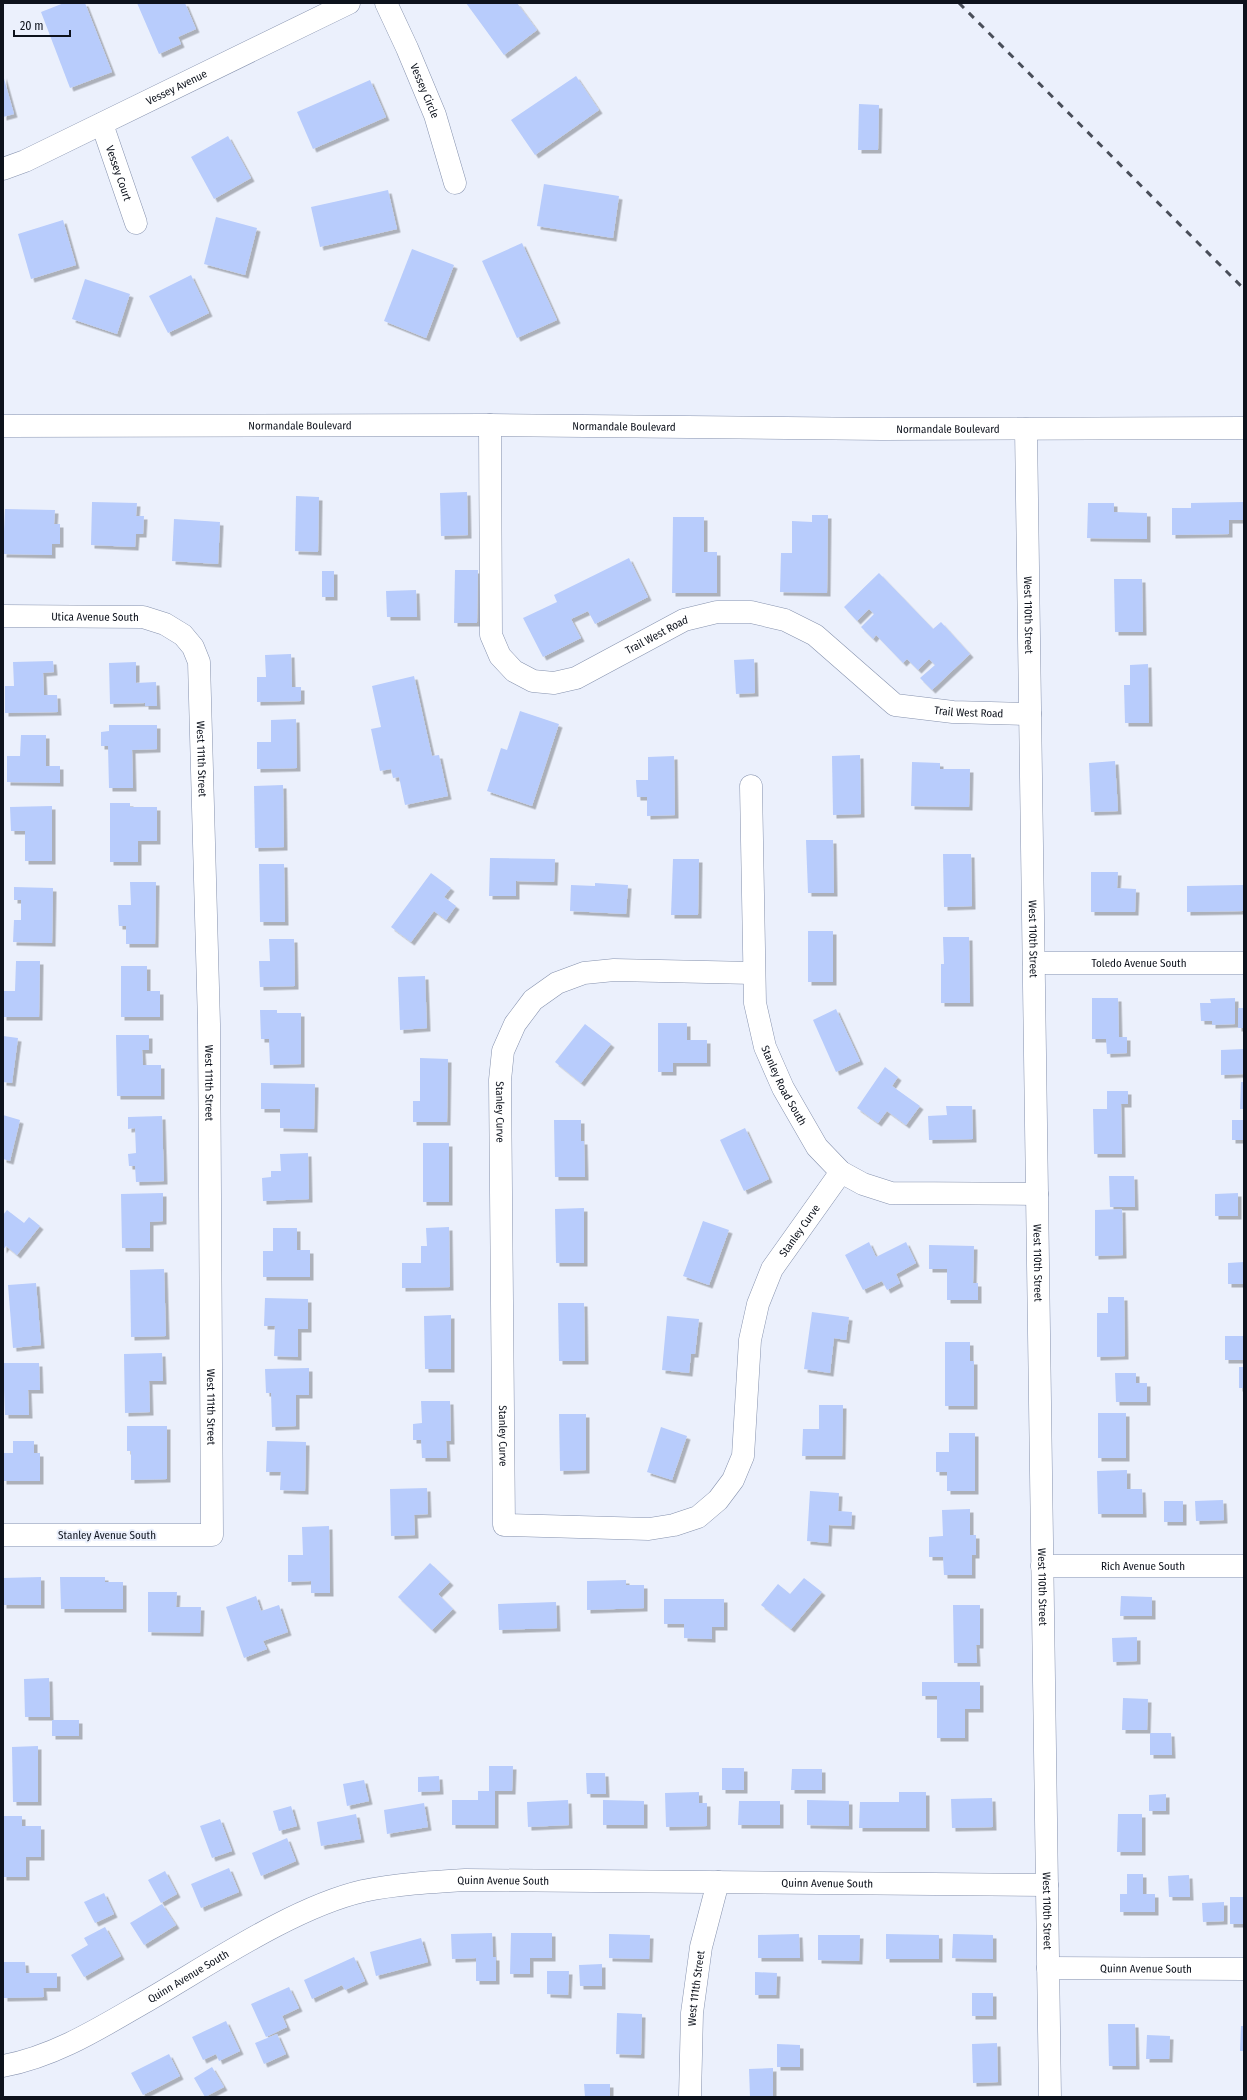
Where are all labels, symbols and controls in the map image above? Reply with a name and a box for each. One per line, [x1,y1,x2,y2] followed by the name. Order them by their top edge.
[14,12,70,38] scale bar
[20,19,44,33] text: 20 m
[407,62,442,120] street label: Vessey Circle
[144,67,209,108] street label: Vessey Avenue
[103,144,134,203] street label: Vessey Court
[248,419,352,432] street label: Normandale Boulevard
[572,420,676,434] street label: Normandale Boulevard
[896,423,1000,436] street label: Normandale Boulevard
[1021,576,1035,654] street label: West 110th Street
[51,610,139,624] street label: Utica Avenue South
[623,613,689,657] street label: Trail West Road
[933,704,1004,720] street label: Trail West Road
[194,721,209,798] street label: West 111th Street
[1026,900,1040,978] street label: West 110th Street
[1091,957,1187,970] street label: Toledo Avenue South
[758,1044,809,1128] street label: Stanley Road South
[202,1045,216,1121] street label: West 111th Street
[493,1081,507,1143] street label: Stanley Curve
[777,1202,823,1260] street label: Stanley Curve
[1030,1224,1045,1302] street label: West 110th Street
[204,1369,217,1445] street label: West 111th Street
[496,1405,509,1467] street label: Stanley Curve
[58,1529,156,1542] street label: Stanley Avenue South
[1035,1548,1049,1626] street label: West 110th Street
[1101,1560,1185,1573] street label: Rich Avenue South
[1040,1872,1054,1950] street label: West 110th Street
[457,1874,549,1888] street label: Quinn Avenue South
[781,1877,873,1891] street label: Quinn Avenue South
[146,1947,231,2006] street label: Quinn Avenue South
[686,1949,708,2026] street label: West 111th Street
[1100,1962,1192,1976] street label: Quinn Avenue South

